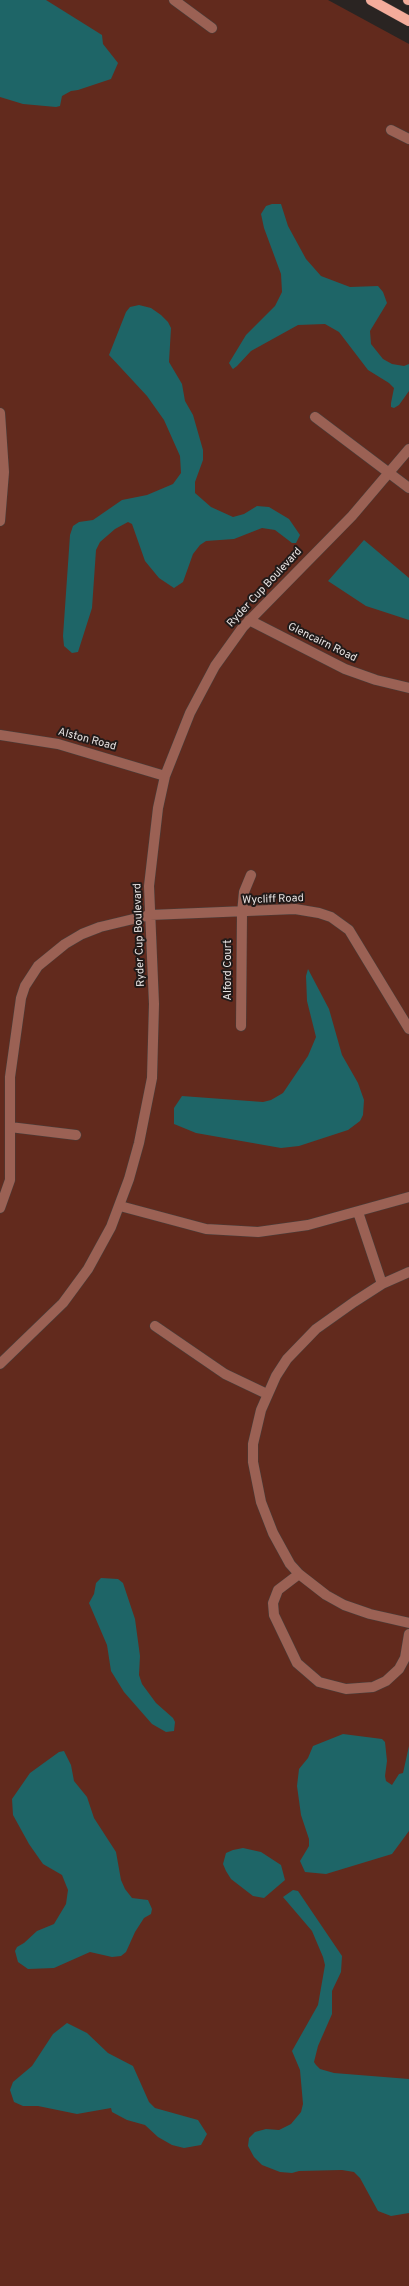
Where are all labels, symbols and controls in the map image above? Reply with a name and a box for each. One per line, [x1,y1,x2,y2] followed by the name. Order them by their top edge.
[225,546,305,630] street label: Ryder Cup Boulevard
[285,621,359,665] street label: Glencairn Road
[56,726,118,754] street label: Alston Road
[132,883,148,987] street label: Ryder Cup Boulevard
[242,892,304,908] street label: Wycliff Road
[222,940,236,1000] street label: Alford Court

